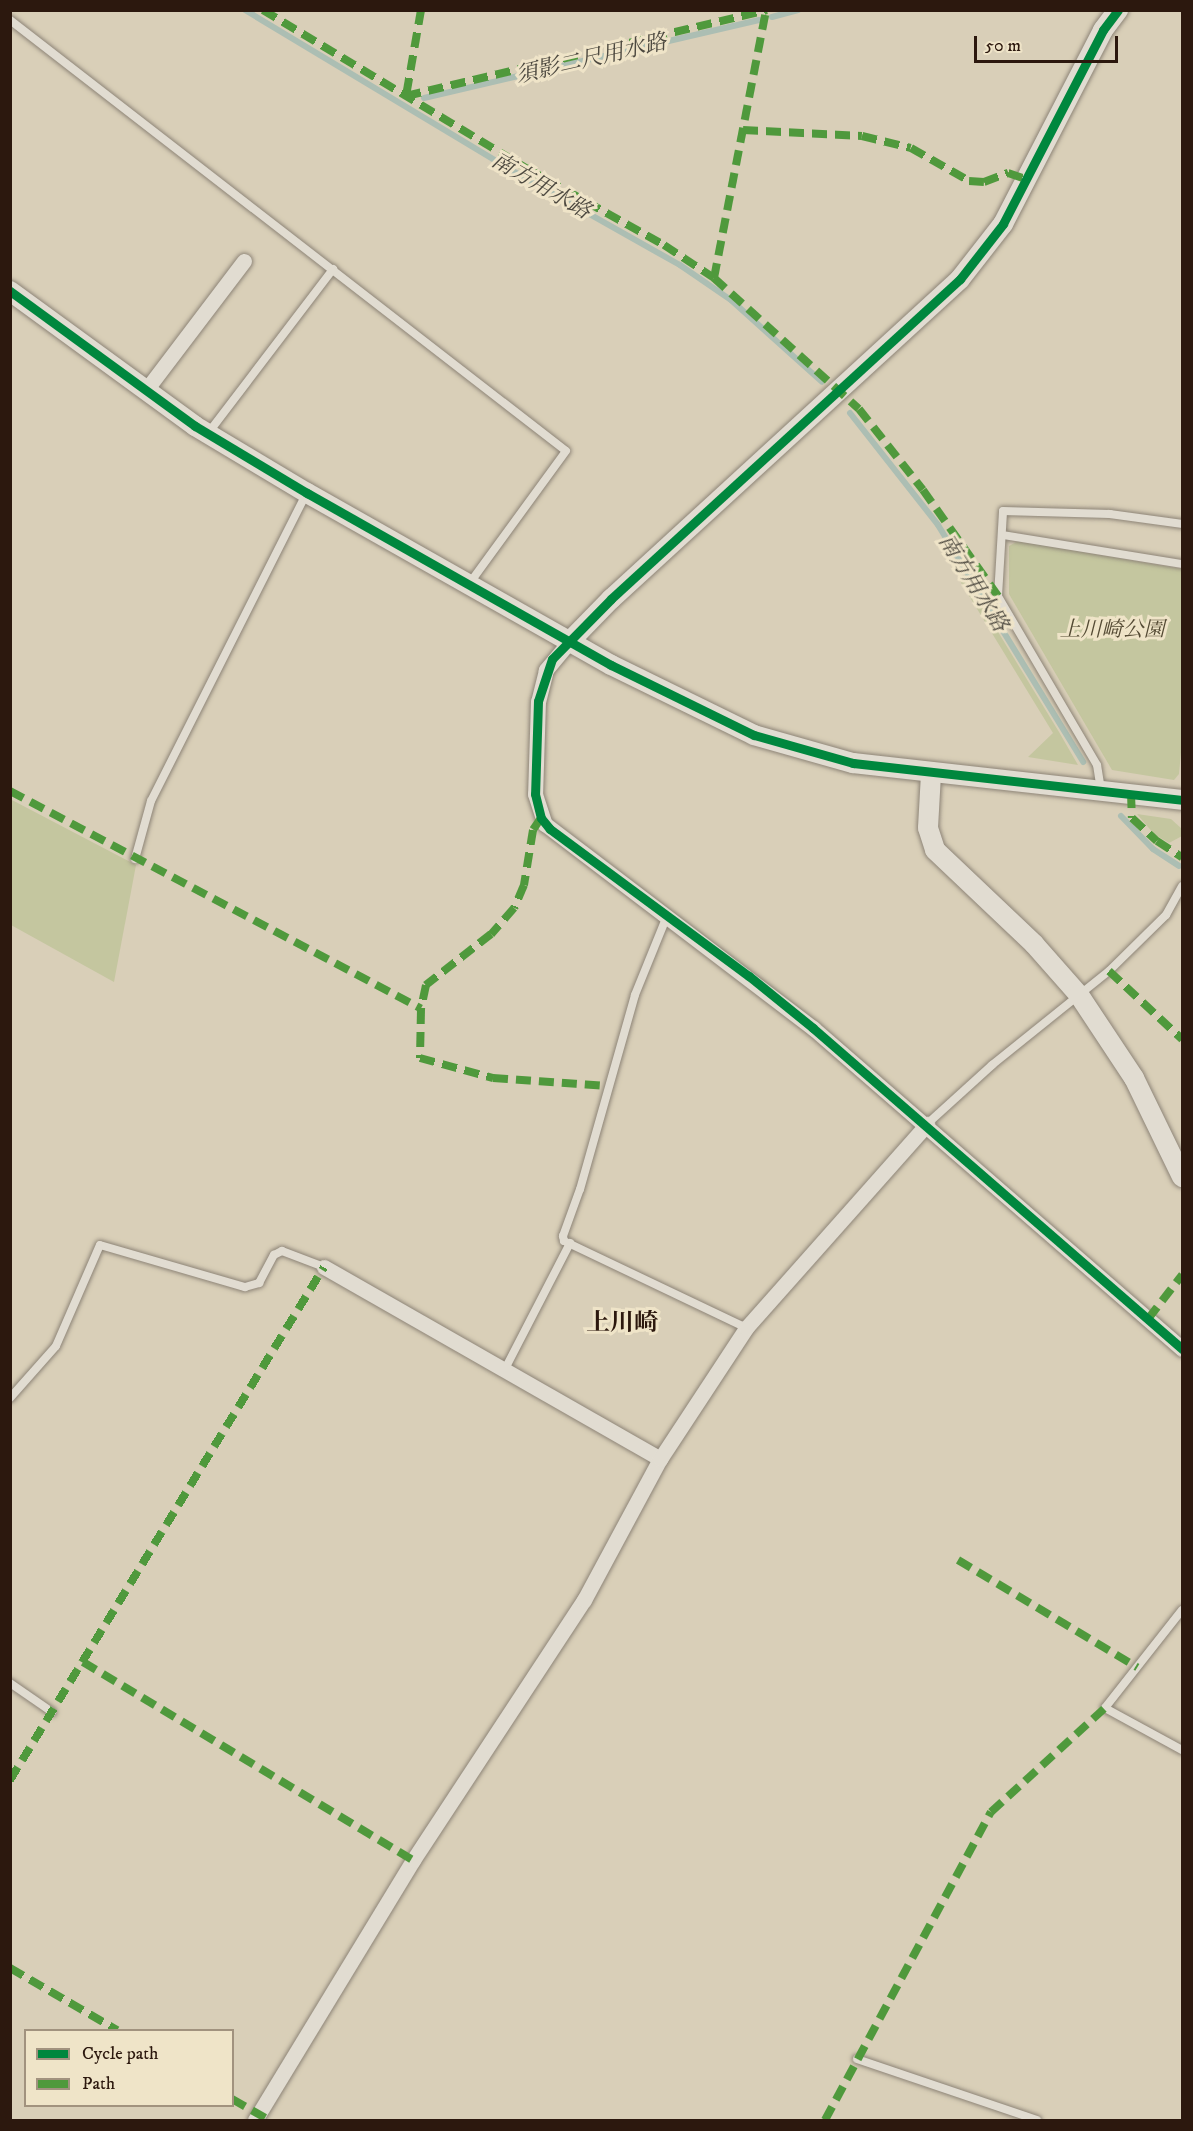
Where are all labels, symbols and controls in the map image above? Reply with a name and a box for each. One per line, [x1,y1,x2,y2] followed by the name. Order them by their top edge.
[977,24,1121,62] scale bar
[513,29,669,89] water label: 須影二尺用水路
[985,35,1021,57] text: 50 m
[487,147,595,225] water label: 南方用水路
[933,529,1013,637] water label: 南方用水路
[1060,617,1164,643] park label: 上川崎公園
[586,1310,658,1338] district label: 上川崎
[24,2029,234,2107] legend
[82,2043,159,2065] text: Cycle path
[82,2073,115,2095] text: Path

